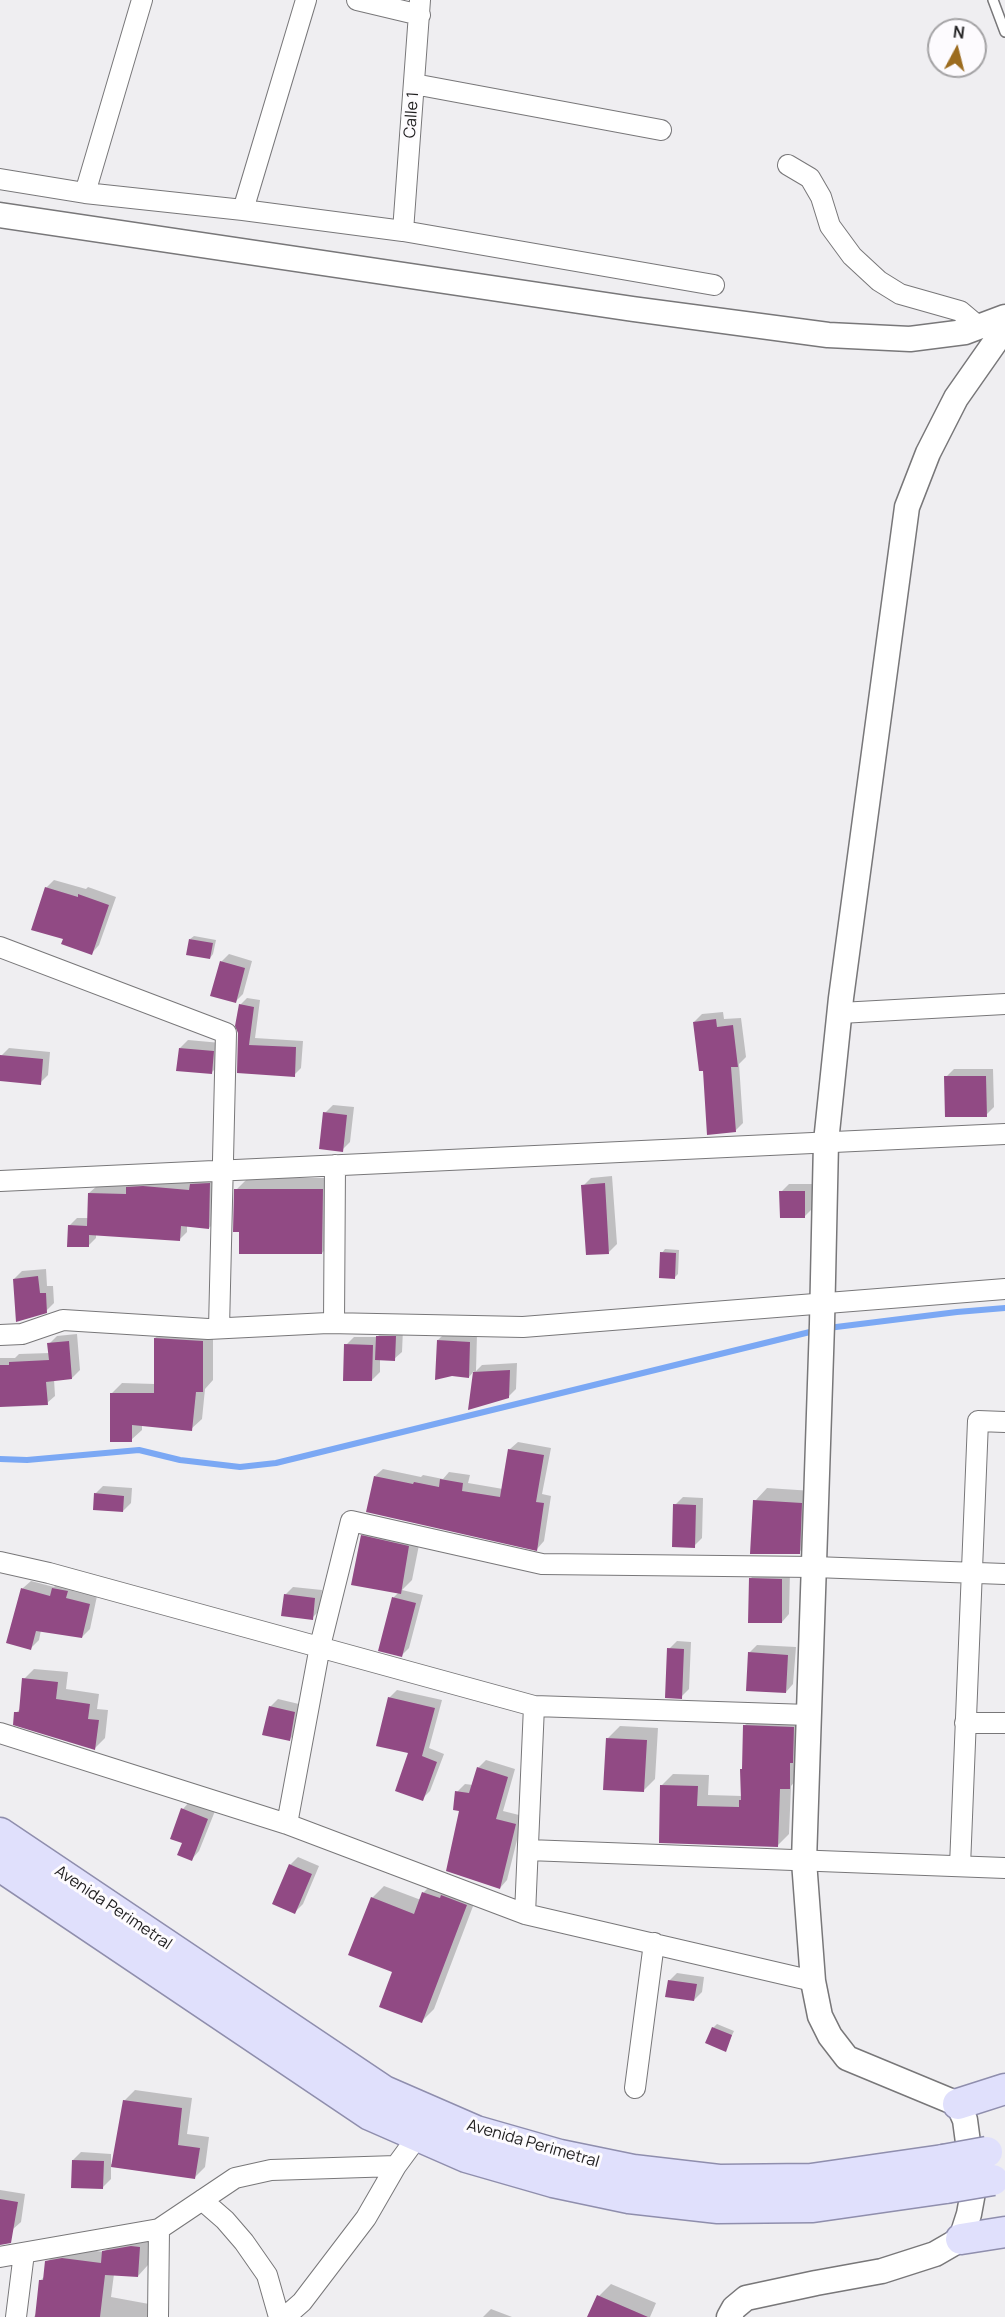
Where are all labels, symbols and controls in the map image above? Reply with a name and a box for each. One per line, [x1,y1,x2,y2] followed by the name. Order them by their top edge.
[927,18,987,78] north arrow
[952,21,966,44] text: N
[401,91,423,139] street label: Calle 1
[51,1862,175,1954] street label: Avenida Perimetral
[464,2116,602,2172] street label: Avenida Perimetral

